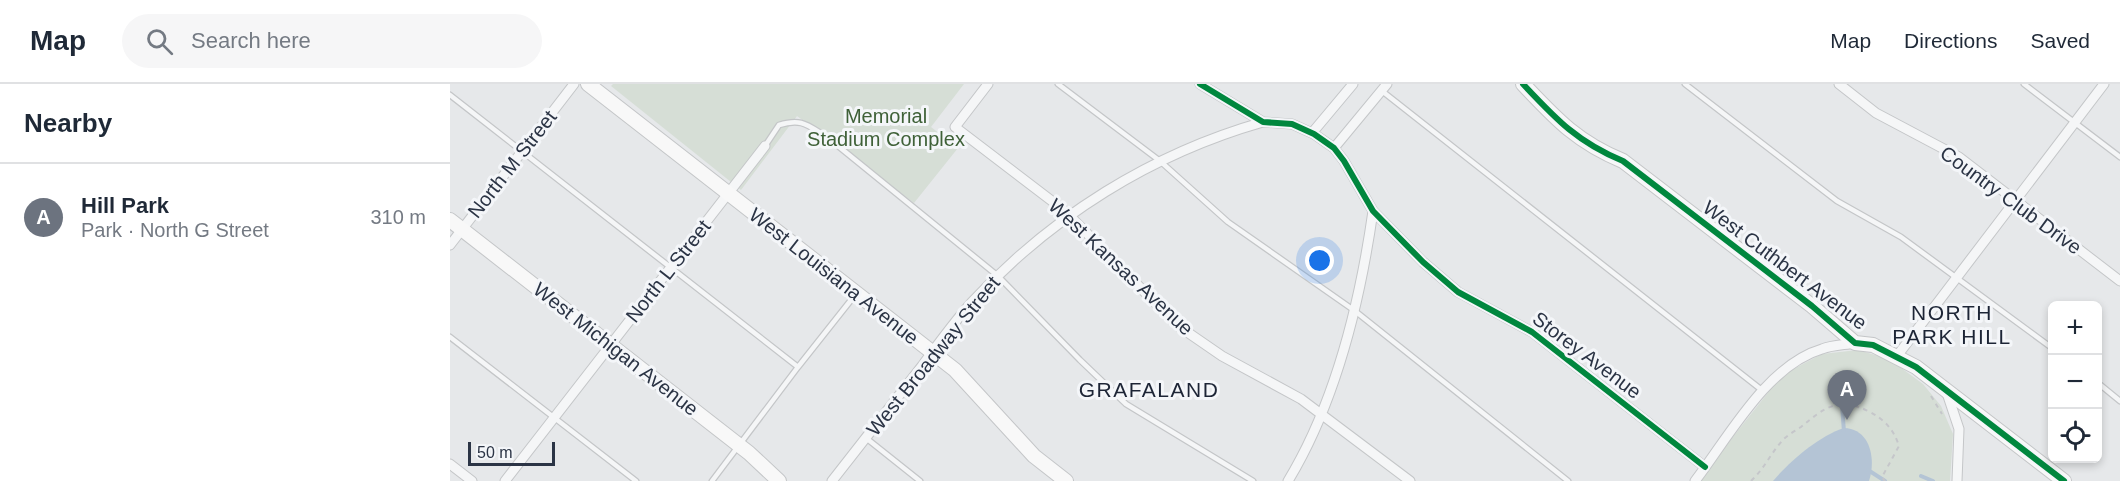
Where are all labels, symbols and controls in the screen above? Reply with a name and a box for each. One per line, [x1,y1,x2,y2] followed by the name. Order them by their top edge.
[122,14,542,68] search box
[30,25,86,56] text: Map
[143,25,176,58] icon: search
[191,28,311,53] text: Search here
[1830,29,1871,52] text: Map
[1904,29,1997,52] text: Directions
[2030,29,2090,52] text: Saved
[807,105,965,150] park label: Memorial Stadium Complex
[463,106,561,222] street label: North M Street
[24,108,112,138] text: Nearby
[1936,141,2086,259] street label: Country Club Drive
[81,193,169,218] text: Hill Park
[1044,194,1198,340] street label: West Kansas Avenue
[1699,196,1871,334] street label: West Cuthbert Avenue
[745,203,923,349] street label: West Louisiana Avenue
[36,206,51,228] text: A
[370,206,426,228] text: 310 m
[621,215,715,327] street label: North L Street
[81,219,269,241] text: Park · North G Street
[1305,246,1334,275] your location
[862,272,1004,440] street label: West Broadway Street
[529,278,703,420] street label: West Michigan Avenue
[1892,301,2012,348] district label: NORTH PARK HILL
[2048,301,2102,463] map controls
[2048,301,2102,355] button: +
[1529,307,1645,403] street label: Storey Avenue
[2048,355,2102,409] button: −
[1828,370,1866,420] pin: A
[1079,378,1219,401] district label: GRAFALAND
[2048,409,2102,463] button: locate
[468,439,555,466] scale bar
[477,444,513,461] text: 50 m

